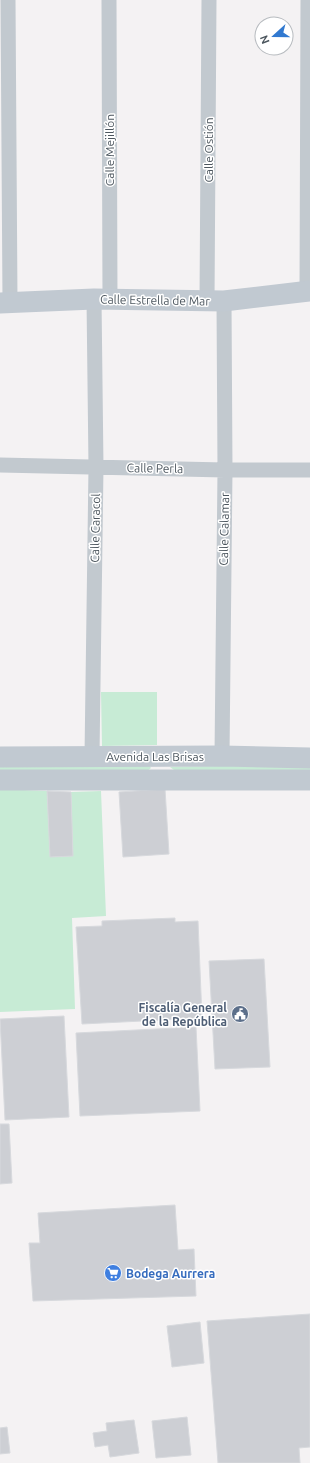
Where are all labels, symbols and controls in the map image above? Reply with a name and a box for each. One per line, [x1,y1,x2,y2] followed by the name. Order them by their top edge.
[254,16,294,56] north arrow
[258,34,272,46] text: N
[103,114,116,186] street label: Calle Mejillón
[202,117,215,183] street label: Calle Ostión
[100,293,210,307] street label: Calle Estrella de Mar
[127,461,183,475] street label: Calle Perla
[217,492,231,566] street label: Calle Calamar
[88,493,102,563] street label: Calle Caracol
[106,750,204,763] street label: Avenida Las Brisas
[139,1001,227,1028] place label: Fiscalía General de la República
[230,1004,250,1024] public building icon: Fiscalía General de la República
[103,1263,123,1283] supermarket icon: Bodega Aurrera
[126,1267,215,1280] place label: Bodega Aurrera

